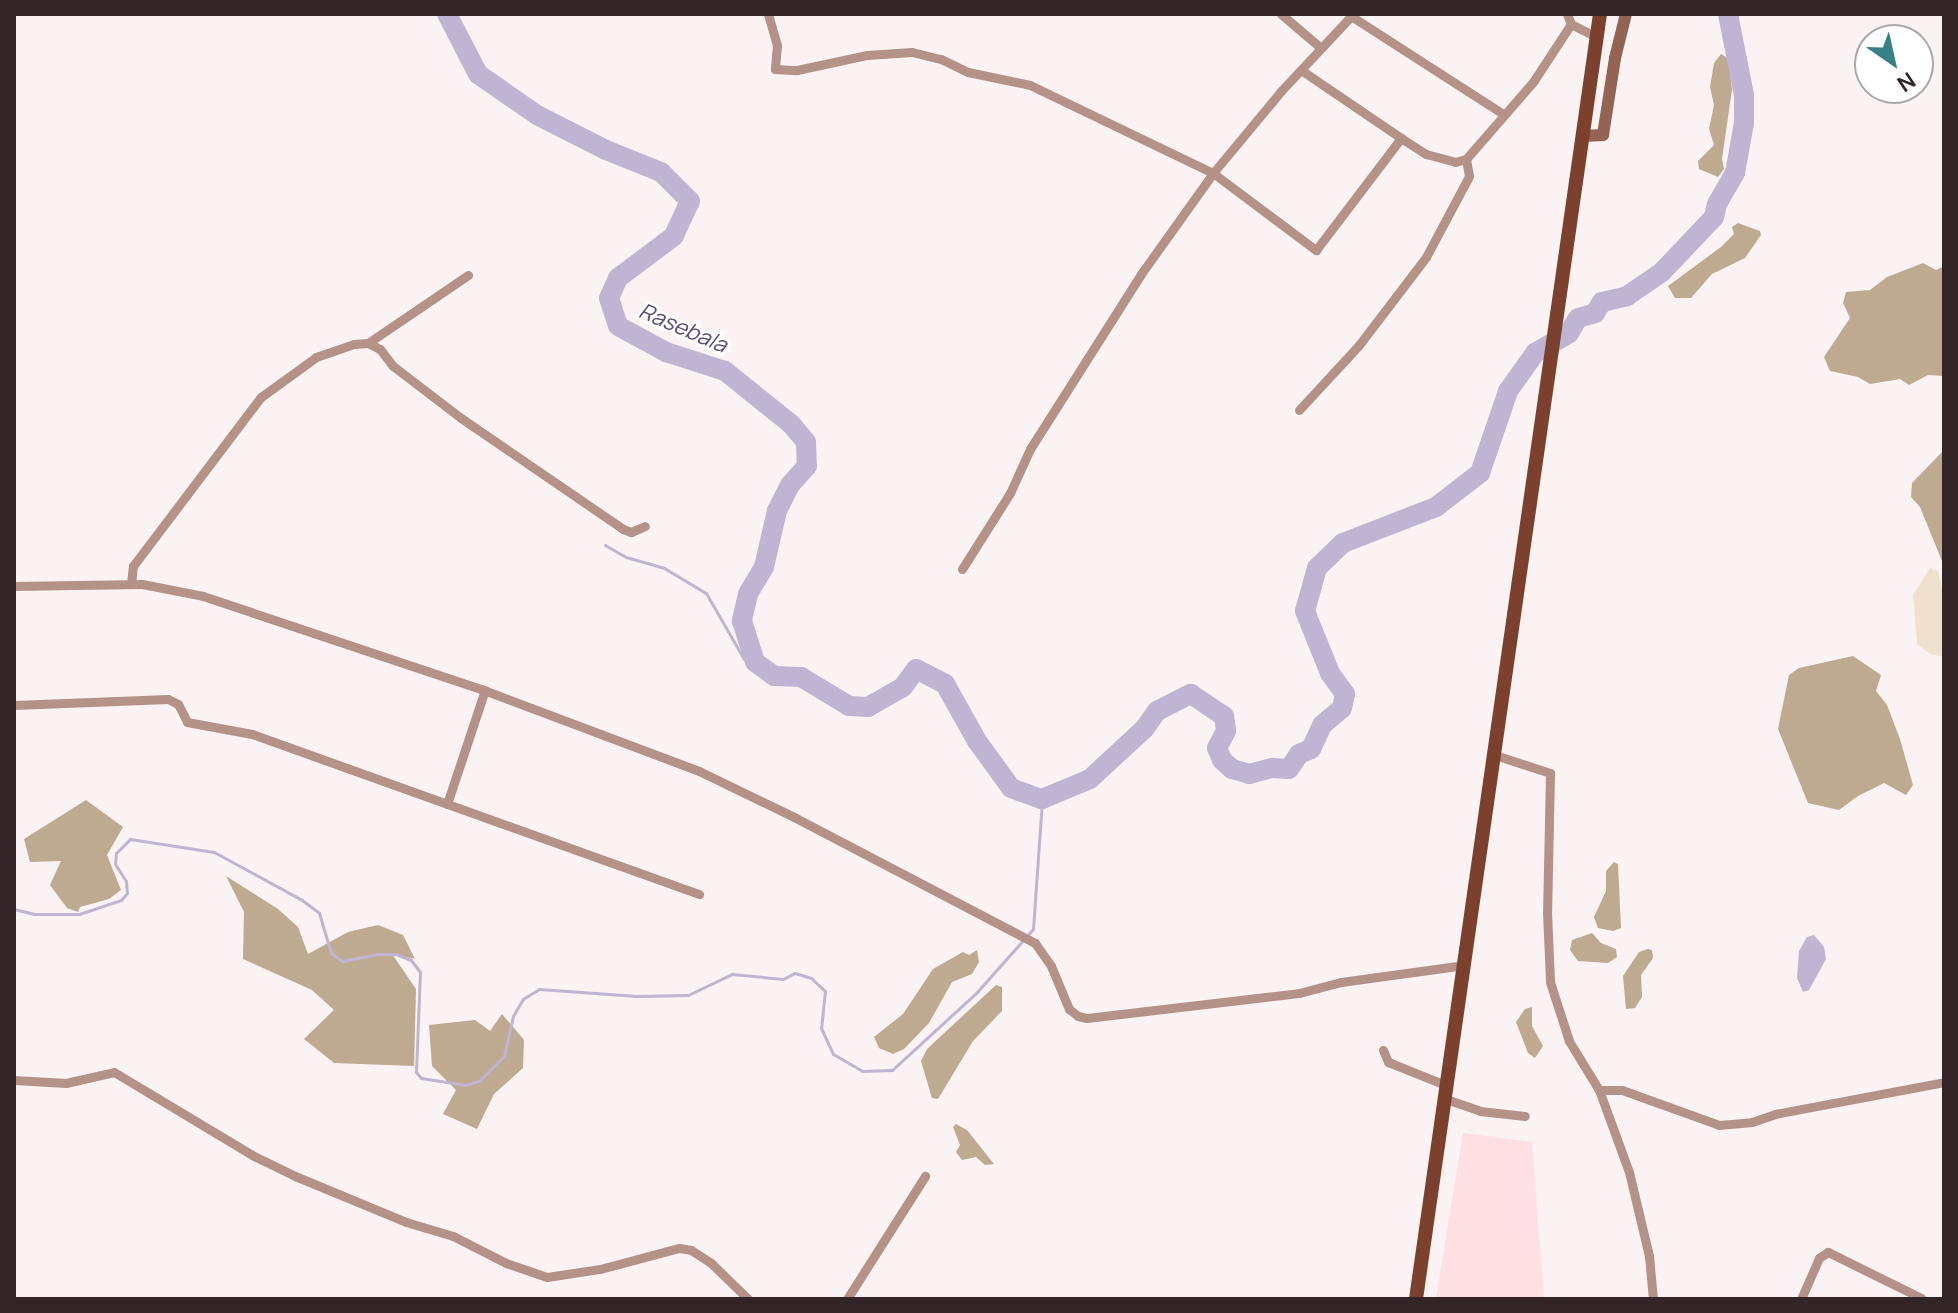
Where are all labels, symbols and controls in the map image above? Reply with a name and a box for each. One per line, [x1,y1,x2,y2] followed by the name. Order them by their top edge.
[1854,24,1934,104] north arrow
[1891,65,1921,99] text: N
[635,298,731,358] water label: Rasebala

